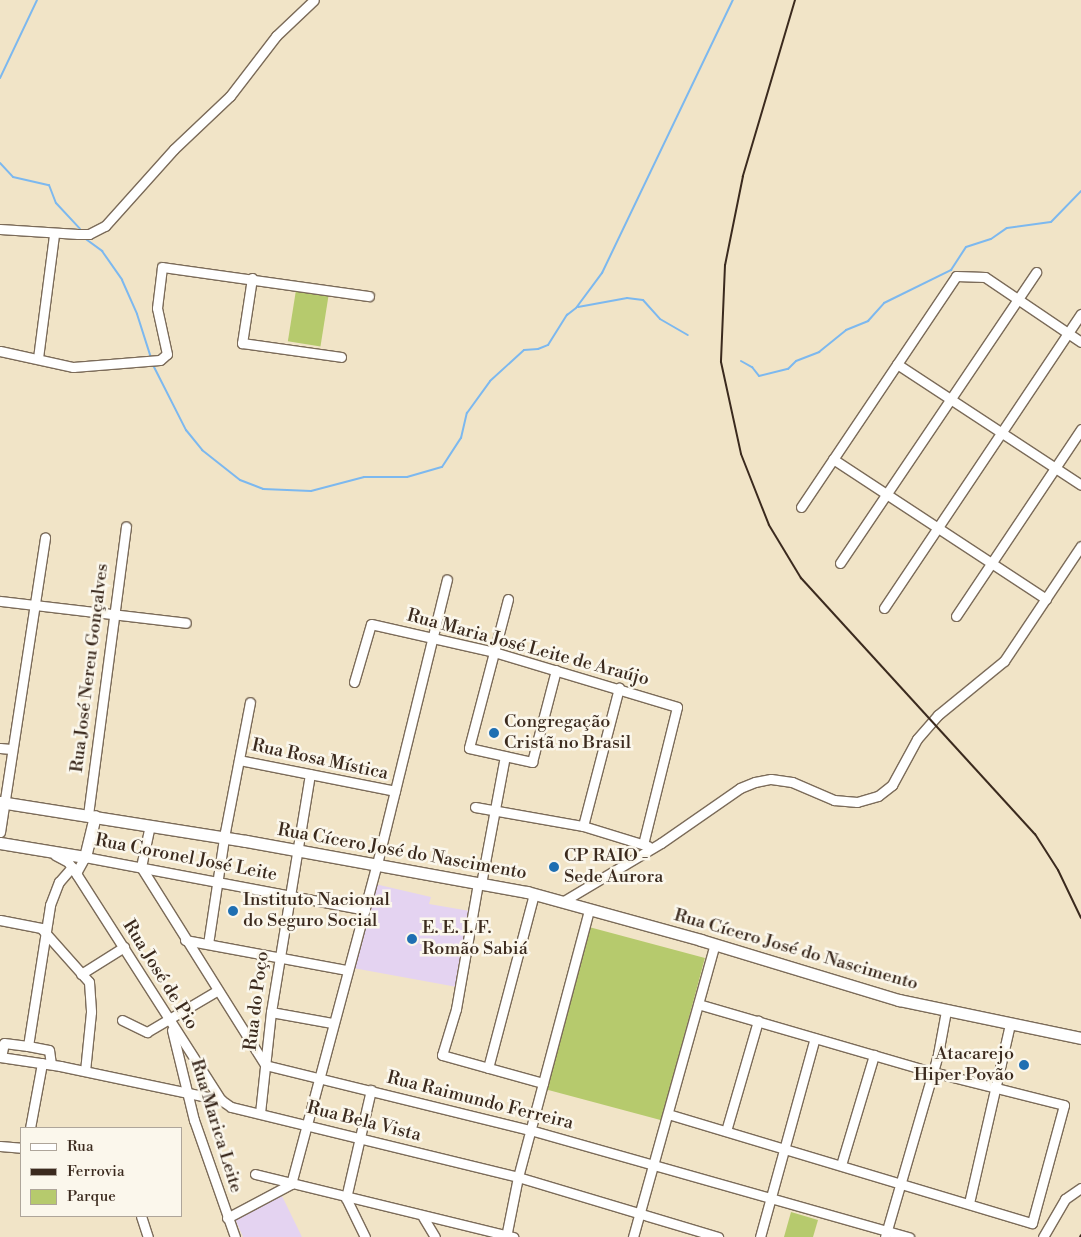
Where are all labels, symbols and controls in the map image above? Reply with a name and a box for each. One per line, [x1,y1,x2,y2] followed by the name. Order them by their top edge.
[66,562,114,774] street label: Rua José Nereu Gonçalves
[404,605,652,691] street label: Rua Maria José Leite de Araújo
[504,712,631,754] place label: Congregação Cristã no Brasil
[488,727,500,739] marker: Congregação Cristã no Brasil
[250,735,390,785] street label: Rua Rosa Mística
[276,819,528,885] street label: Rua Cícero José do Nascimento
[93,830,279,886] street label: Rua Coronel José Leite
[564,846,663,889] place label: CP RAIO - Sede Aurora
[548,861,560,873] marker: CP RAIO - Sede Aurora
[243,890,390,932] place label: Instituto Nacional do Seguro Social
[227,905,239,917] marker: Instituto Nacional do Seguro Social
[671,905,921,995] street label: Rua Cícero José do Nascimento
[118,916,202,1034] street label: Rua José de Pio
[422,918,528,961] place label: E. E. I. F. Romão Sabiá
[406,933,418,945] marker: E. E. I. F. Romão Sabiá
[240,950,274,1052] street label: Rua do Poço
[914,1044,1014,1086] place label: Atacarejo Hiper Povão
[185,1057,247,1195] street label: Rua Marica Leite
[1018,1059,1030,1071] marker: Atacarejo Hiper Povão
[384,1067,576,1135] street label: Rua Raimundo Ferreira
[305,1097,423,1147] street label: Rua Bela Vista
[20,1127,182,1217] legend
[67,1137,94,1156] text: Rua
[67,1162,125,1181] text: Ferrovia
[67,1187,116,1206] text: Parque

